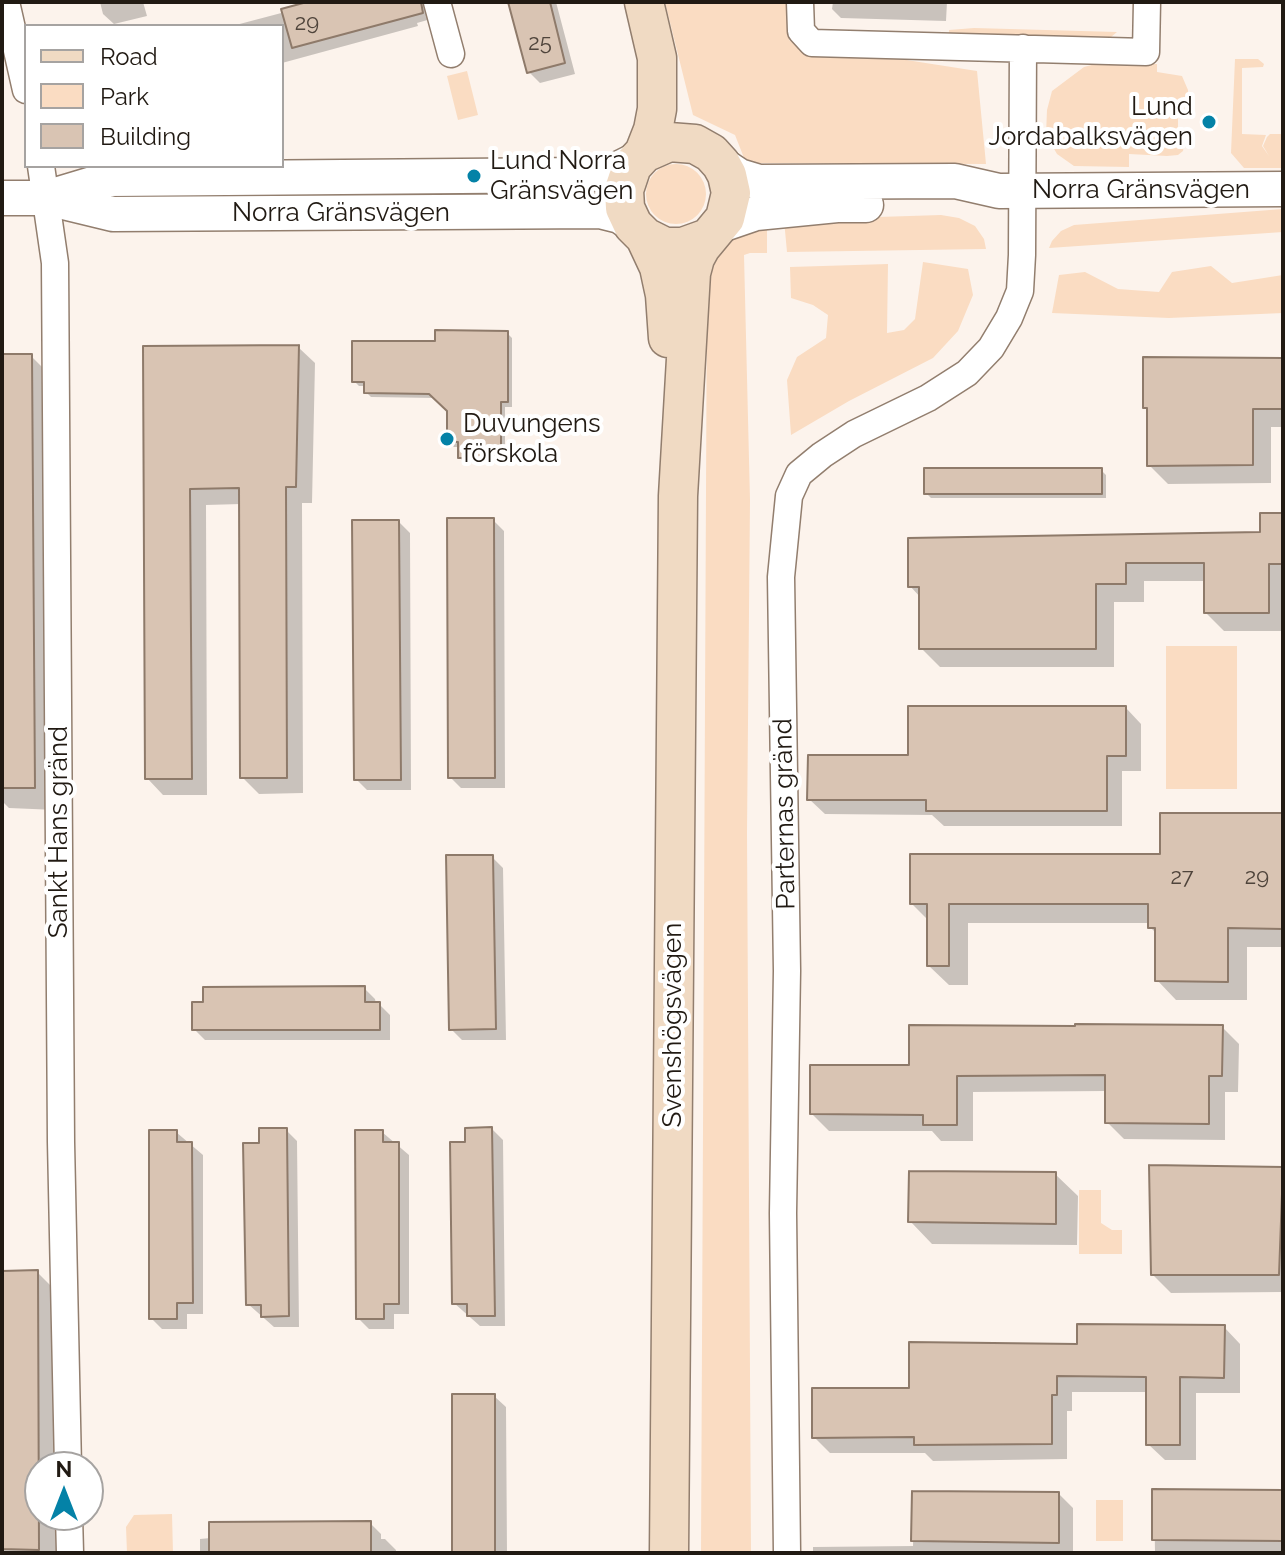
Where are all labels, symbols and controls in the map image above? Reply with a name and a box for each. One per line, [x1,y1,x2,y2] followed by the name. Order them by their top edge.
[295,10,319,36] house number: 29
[24,24,284,168] legend
[528,30,552,56] house number: 25
[100,42,158,71] text: Road
[100,82,149,111] text: Park
[989,91,1193,152] place label: Lund Jordabalksvägen
[1200,113,1218,131] marker: Lund Jordabalksvägen
[100,122,191,151] text: Building
[490,145,633,206] place label: Lund Norra Gränsvägen
[465,167,483,185] marker: Lund Norra Gränsvägen
[1032,174,1250,206] street label: Norra Gränsvägen
[232,197,450,229] street label: Norra Gränsvägen
[463,408,601,470] place label: Duvungens förskola
[438,430,456,448] marker: Duvungens förskola
[768,718,802,910] street label: Parternas gränd
[43,726,75,938] street label: Sankt Hans gränd
[1170,864,1194,890] house number: 27
[1245,864,1269,890] house number: 29
[657,923,689,1127] street label: Svenshögsvägen
[24,1451,104,1531] north arrow
[56,1456,72,1482] text: N

